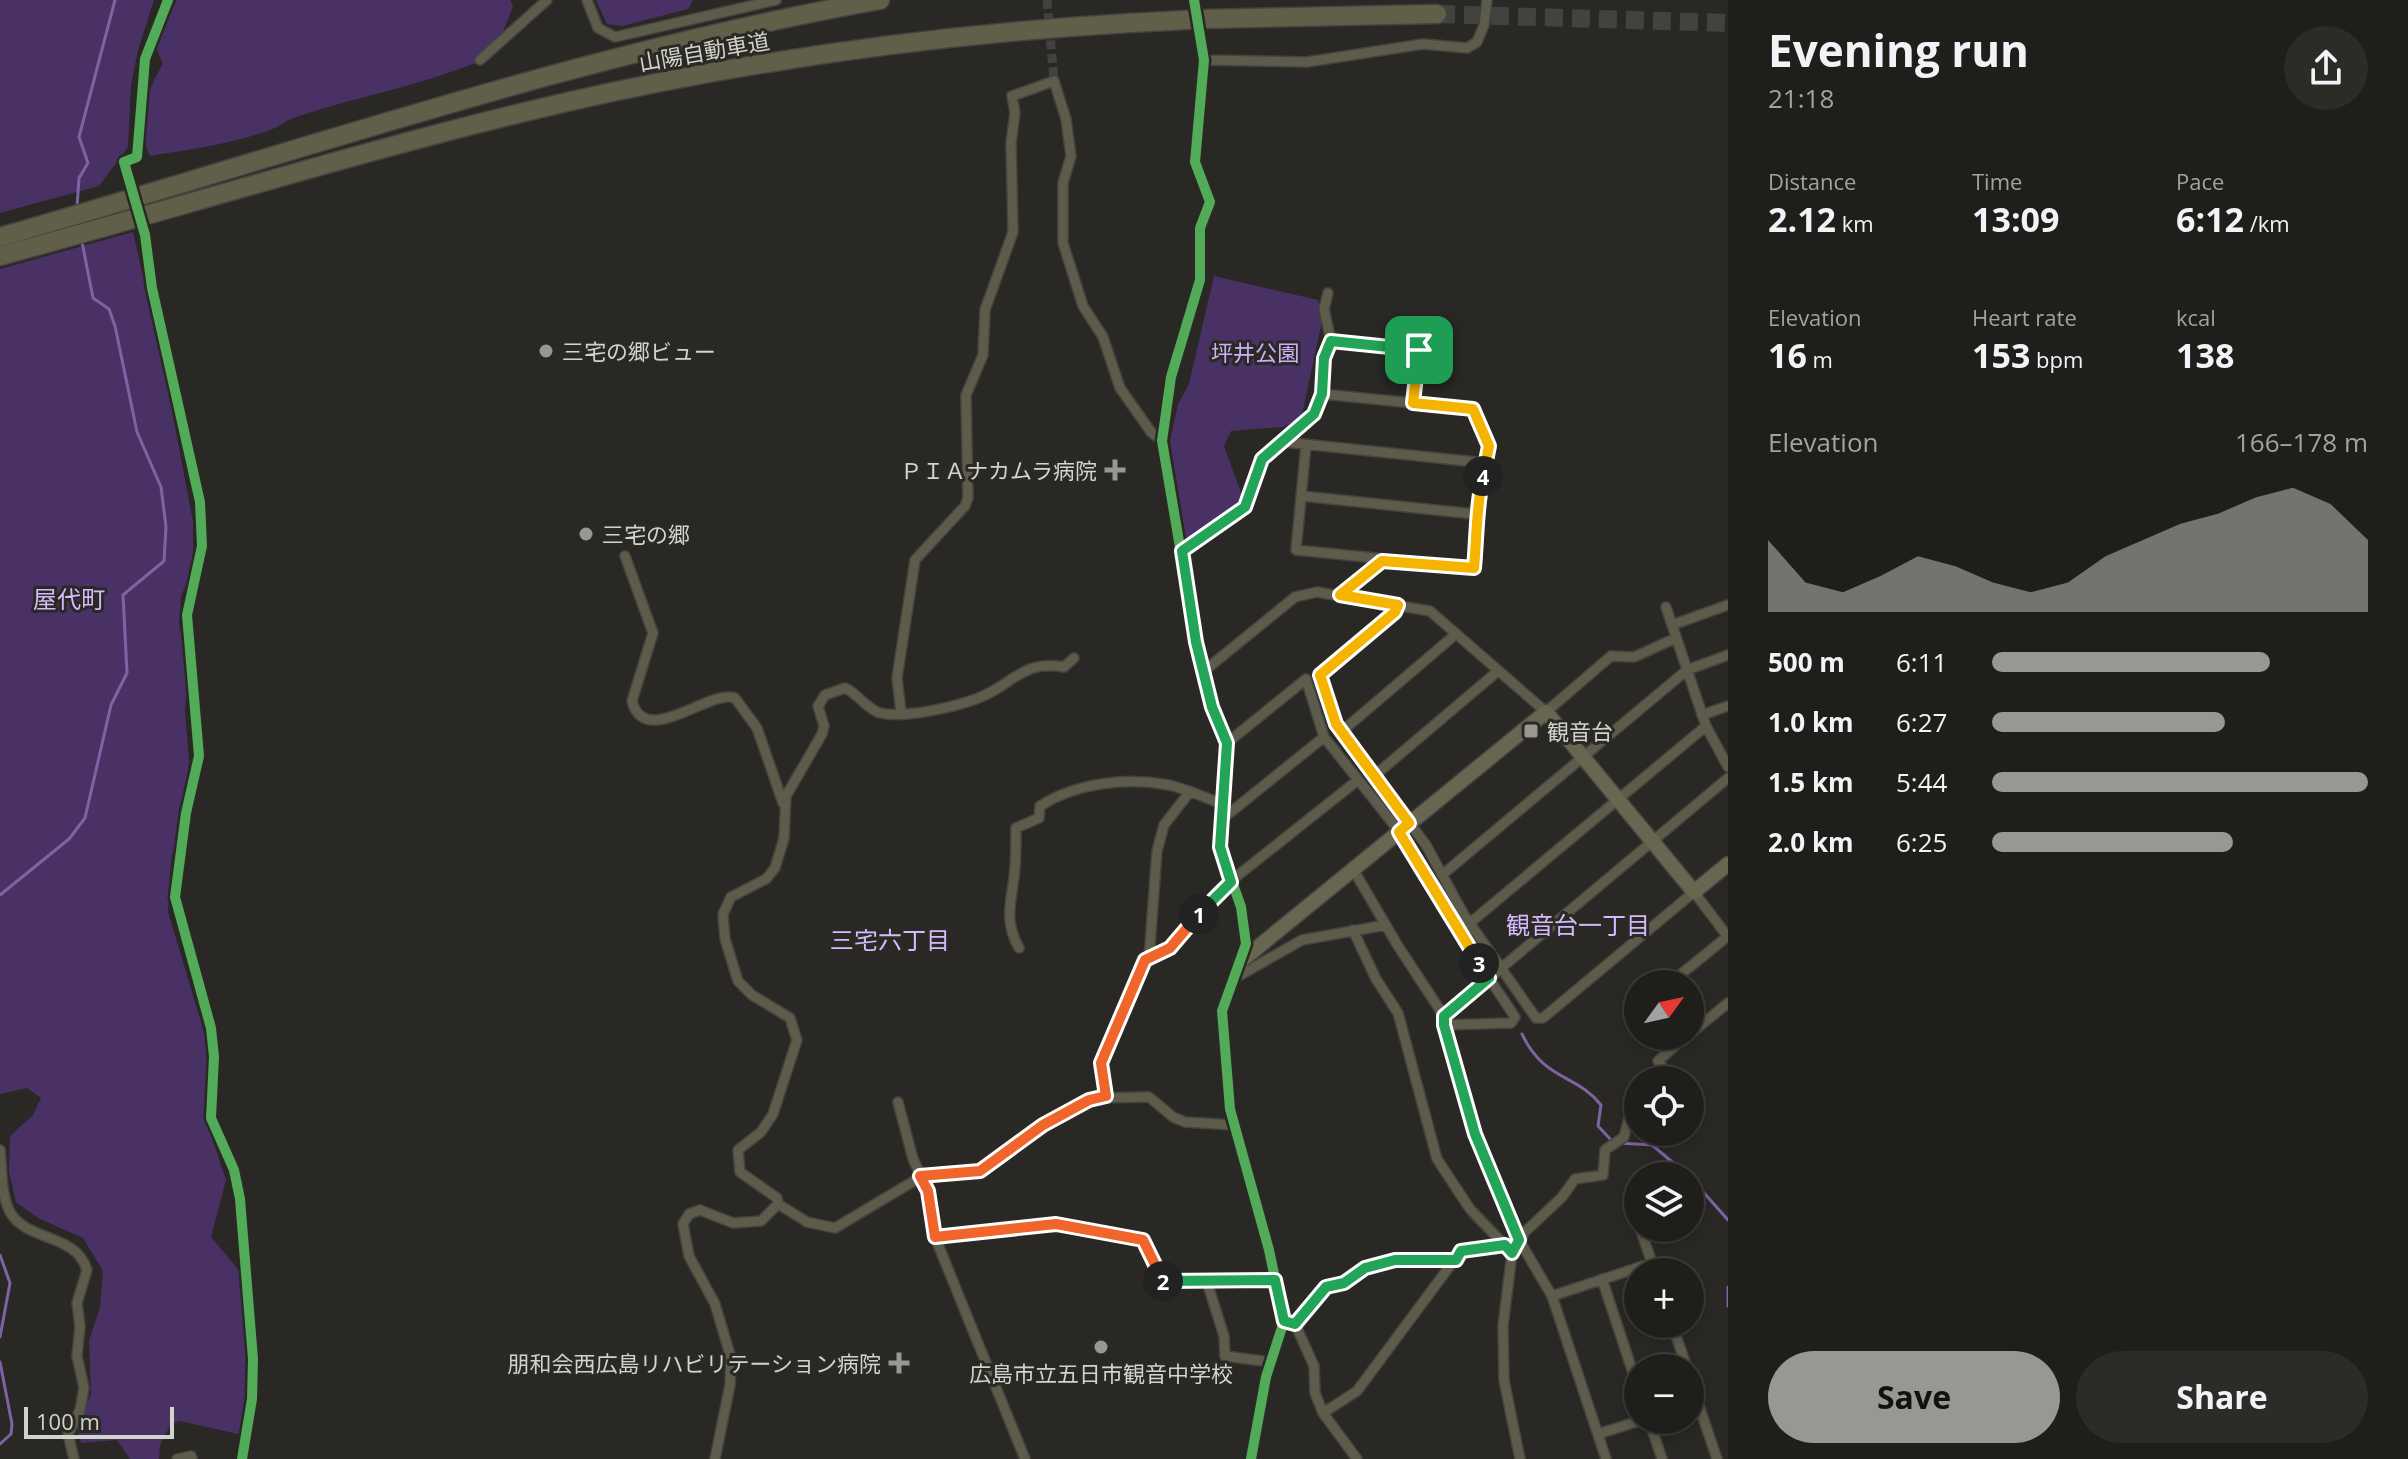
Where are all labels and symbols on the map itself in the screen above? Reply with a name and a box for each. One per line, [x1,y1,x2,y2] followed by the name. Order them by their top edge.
[636,25,772,77] street label: 山陽自動車道
[1385,316,1453,384] pin
[562,336,716,366] place label: 三宅の郷ビュー
[1211,337,1299,367] park label: 坪井公園
[537,342,555,360] marker: 三宅の郷ビュー
[900,455,1097,485] place label: ＰＩＡナカムラ病院
[1463,456,1503,496] pin: 4
[1104,459,1126,481] marker: ＰＩＡナカムラ病院
[602,519,690,549] place label: 三宅の郷
[577,525,595,543] marker: 三宅の郷
[33,582,105,615] district label: 屋代町
[1547,716,1613,746] place label: 観音台
[1522,722,1540,740] marker: 観音台
[1179,894,1219,934] pin: 1
[1506,908,1650,941] district label: 観音台一丁目
[830,923,950,956] district label: 三宅六丁目
[1459,943,1499,983] pin: 3
[1624,970,1704,1050] north arrow
[1143,1261,1183,1301] pin: 2
[1092,1338,1110,1356] marker: 広島市立五日市観音中学校
[507,1348,881,1378] place label: 朋和会西広島リハビリテーション病院
[888,1352,910,1374] marker: 朋和会西広島リハビリテーション病院
[969,1358,1233,1388] place label: 広島市立五日市観音中学校
[24,1403,174,1439] scale bar

